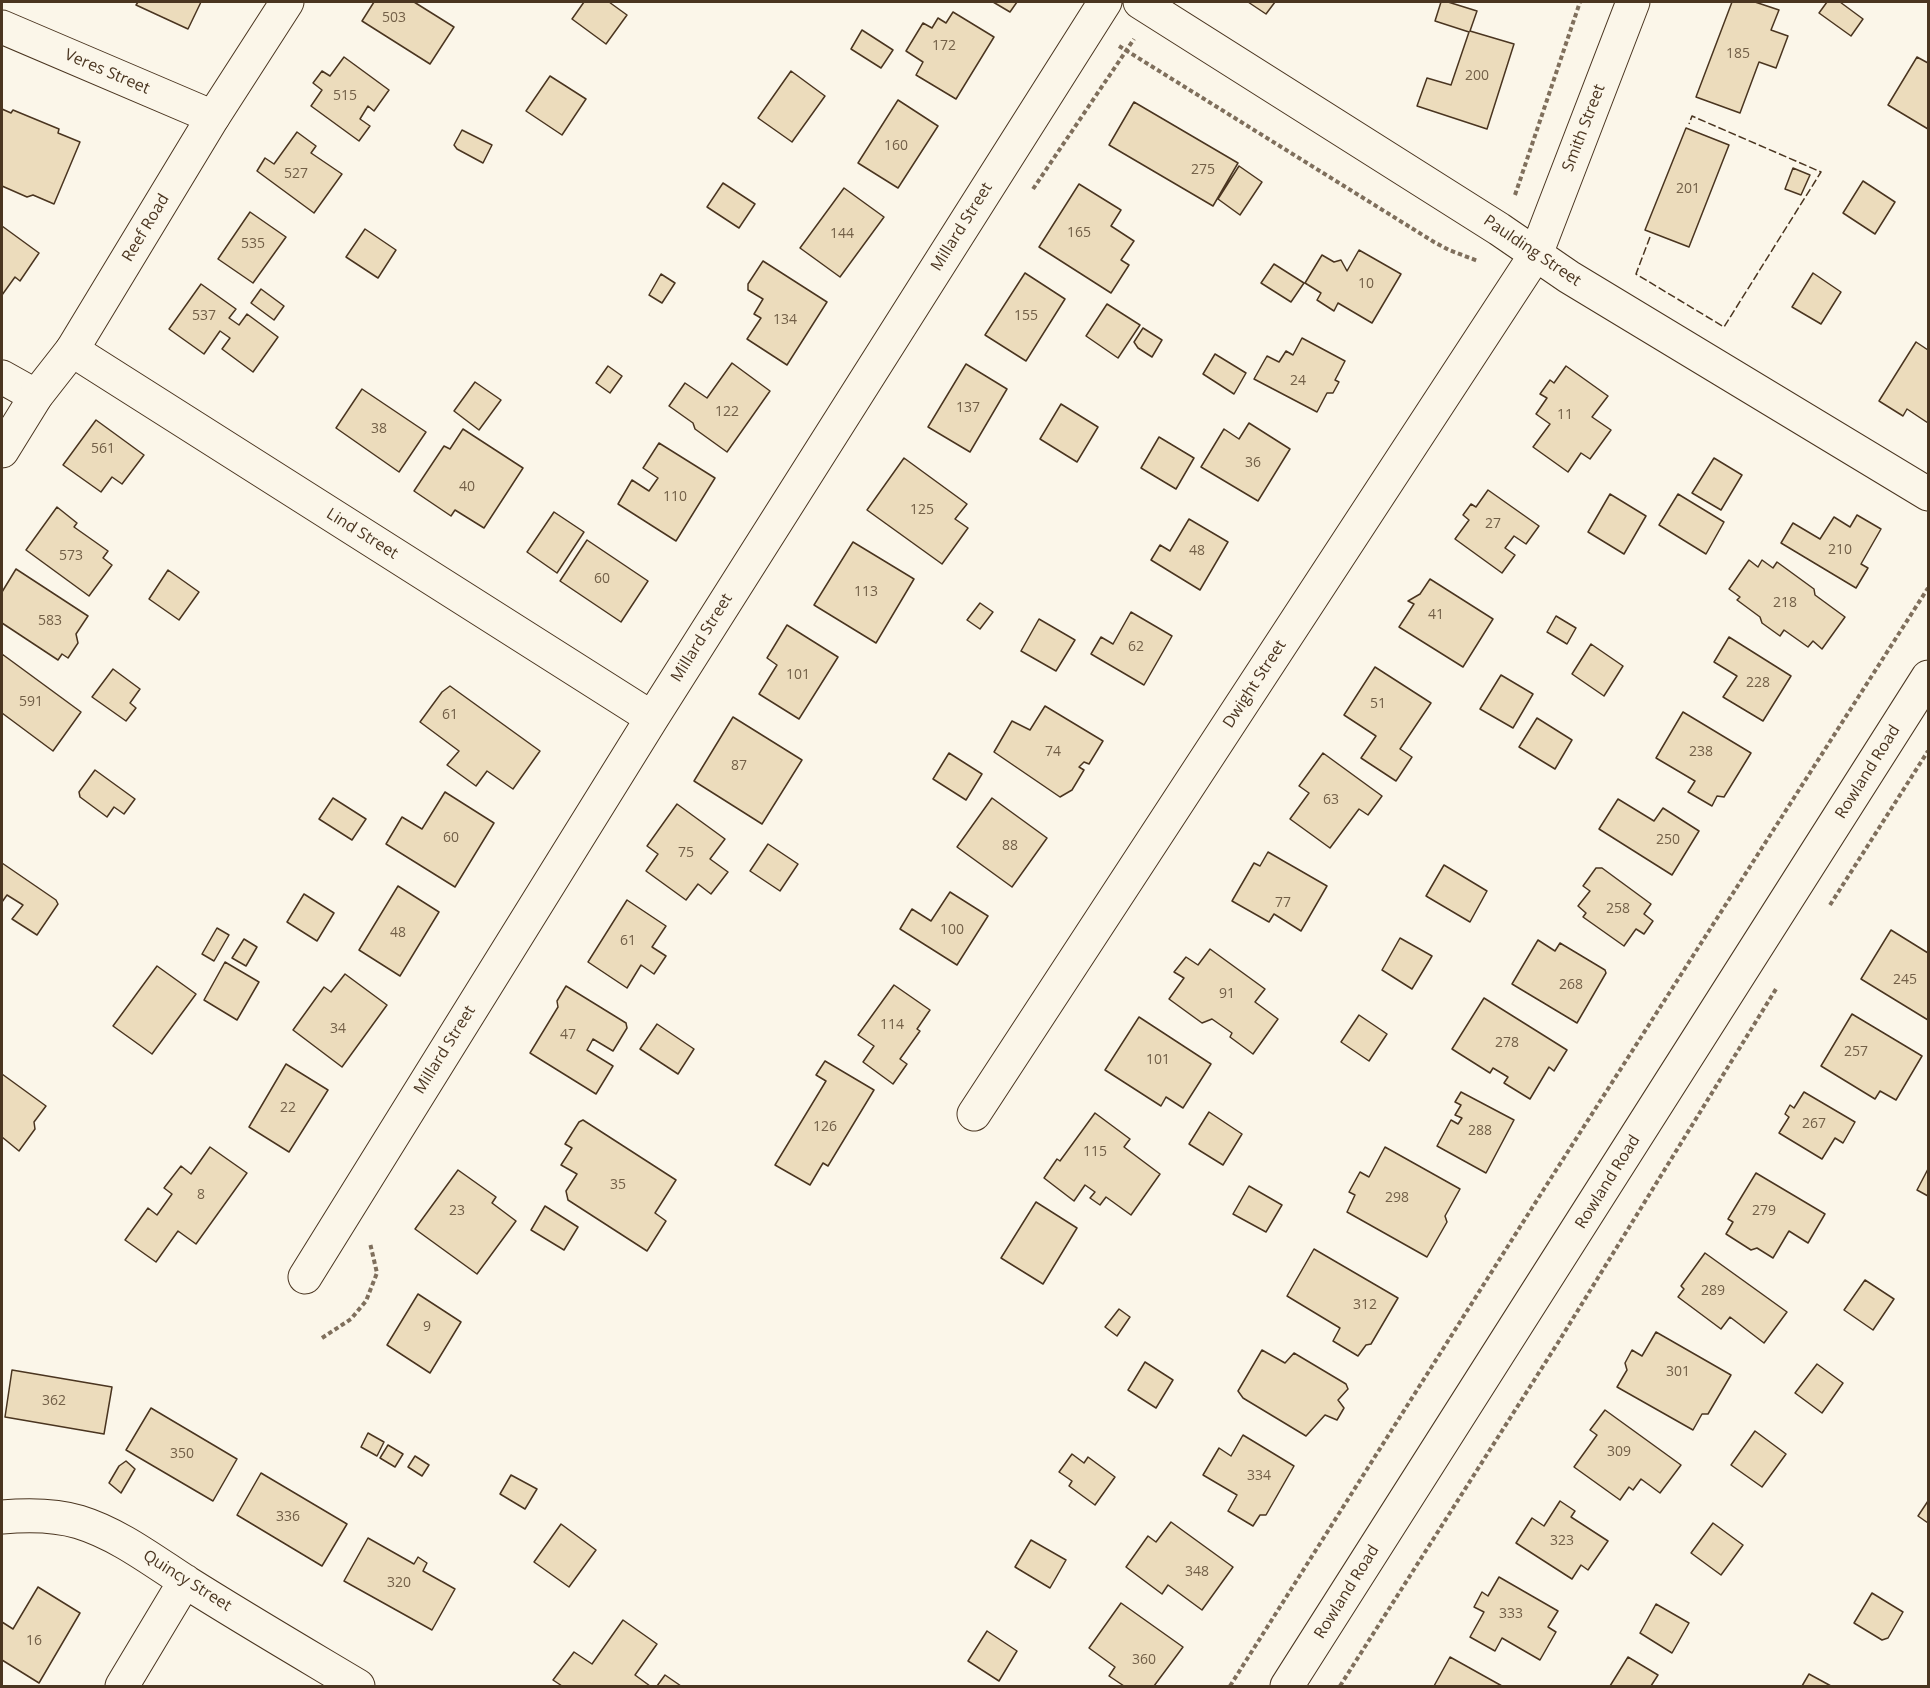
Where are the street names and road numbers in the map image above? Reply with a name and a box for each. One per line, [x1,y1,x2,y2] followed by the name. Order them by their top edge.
[62,45,152,99] street label: Veres Street
[1559,82,1609,174] street label: Smith Street
[927,179,997,275] street label: Millard Street
[118,191,174,265] street label: Reef Road
[1480,211,1584,291] street label: Paulding Street
[323,504,401,564] street label: Lind Street
[667,590,737,686] street label: Millard Street
[1219,636,1291,732] street label: Dwight Street
[1832,722,1904,822] street label: Rowland Road
[410,1002,480,1098] street label: Millard Street
[1572,1132,1644,1232] street label: Rowland Road
[1311,1542,1383,1642] street label: Rowland Road
[139,1546,235,1616] street label: Quincy Street

